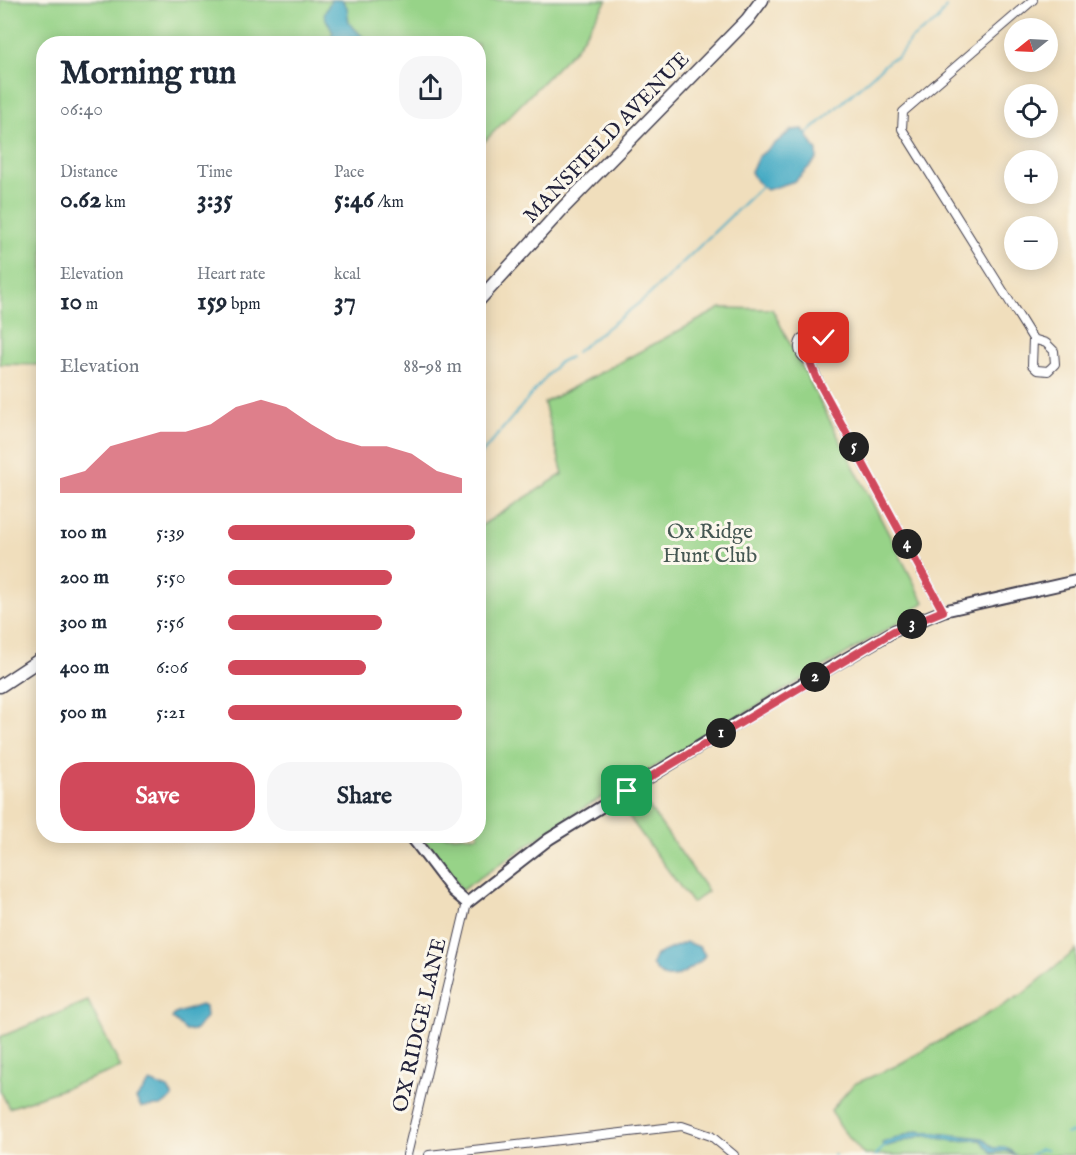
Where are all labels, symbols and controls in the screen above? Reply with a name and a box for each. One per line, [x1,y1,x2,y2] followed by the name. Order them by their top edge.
[1004,18,1058,72] north arrow
[1004,18,1058,270] map controls
[518,47,696,229] street label: MANSFIELD AVENUE
[60,53,236,95] text: Morning run
[399,56,462,119] button: share
[1004,84,1058,138] button: locate
[60,97,103,122] text: 06:40
[1004,150,1058,204] button: +
[60,163,118,183] text: Distance
[197,163,233,183] text: Time
[334,163,364,183] text: Pace
[60,183,102,216] text: 0.62
[197,183,233,216] text: 3:35
[334,183,374,216] text: 5:46
[102,193,126,213] text: km
[374,193,404,213] text: /km
[1004,216,1058,270] button: −
[60,265,123,285] text: Elevation
[197,265,265,285] text: Heart rate
[334,265,361,285] text: kcal
[60,285,82,318] text: 10
[197,285,227,318] text: 159
[334,285,356,318] text: 37
[82,295,98,315] text: m
[227,295,261,315] text: bpm
[798,312,849,363] pin
[807,321,840,354] icon: check
[60,354,139,379] text: Elevation
[403,354,462,379] text: 88–98 m
[839,432,869,462] pin: 5
[851,437,857,457] text: 5
[663,519,757,570] park label: Ox Ridge Hunt Club
[60,520,107,545] text: 100 m
[156,520,185,545] text: 5:39
[892,529,922,559] pin: 4
[903,534,911,554] text: 4
[60,565,109,590] text: 200 m
[156,565,186,590] text: 5:50
[897,609,927,639] pin: 3
[60,610,107,635] text: 300 m
[156,610,184,635] text: 5:56
[909,614,915,634] text: 3
[60,655,109,680] text: 400 m
[156,655,188,680] text: 6:06
[800,662,830,692] pin: 2
[811,667,819,687] text: 2
[60,700,107,725] text: 500 m
[156,700,185,725] text: 5:21
[706,718,736,748] pin: 1
[718,723,724,743] text: 1
[60,762,255,831] button: Save
[267,762,462,831] button: Share
[601,765,652,816] pin
[610,774,643,807] icon: arrive
[387,936,454,1115] street label: OX RIDGE LANE

